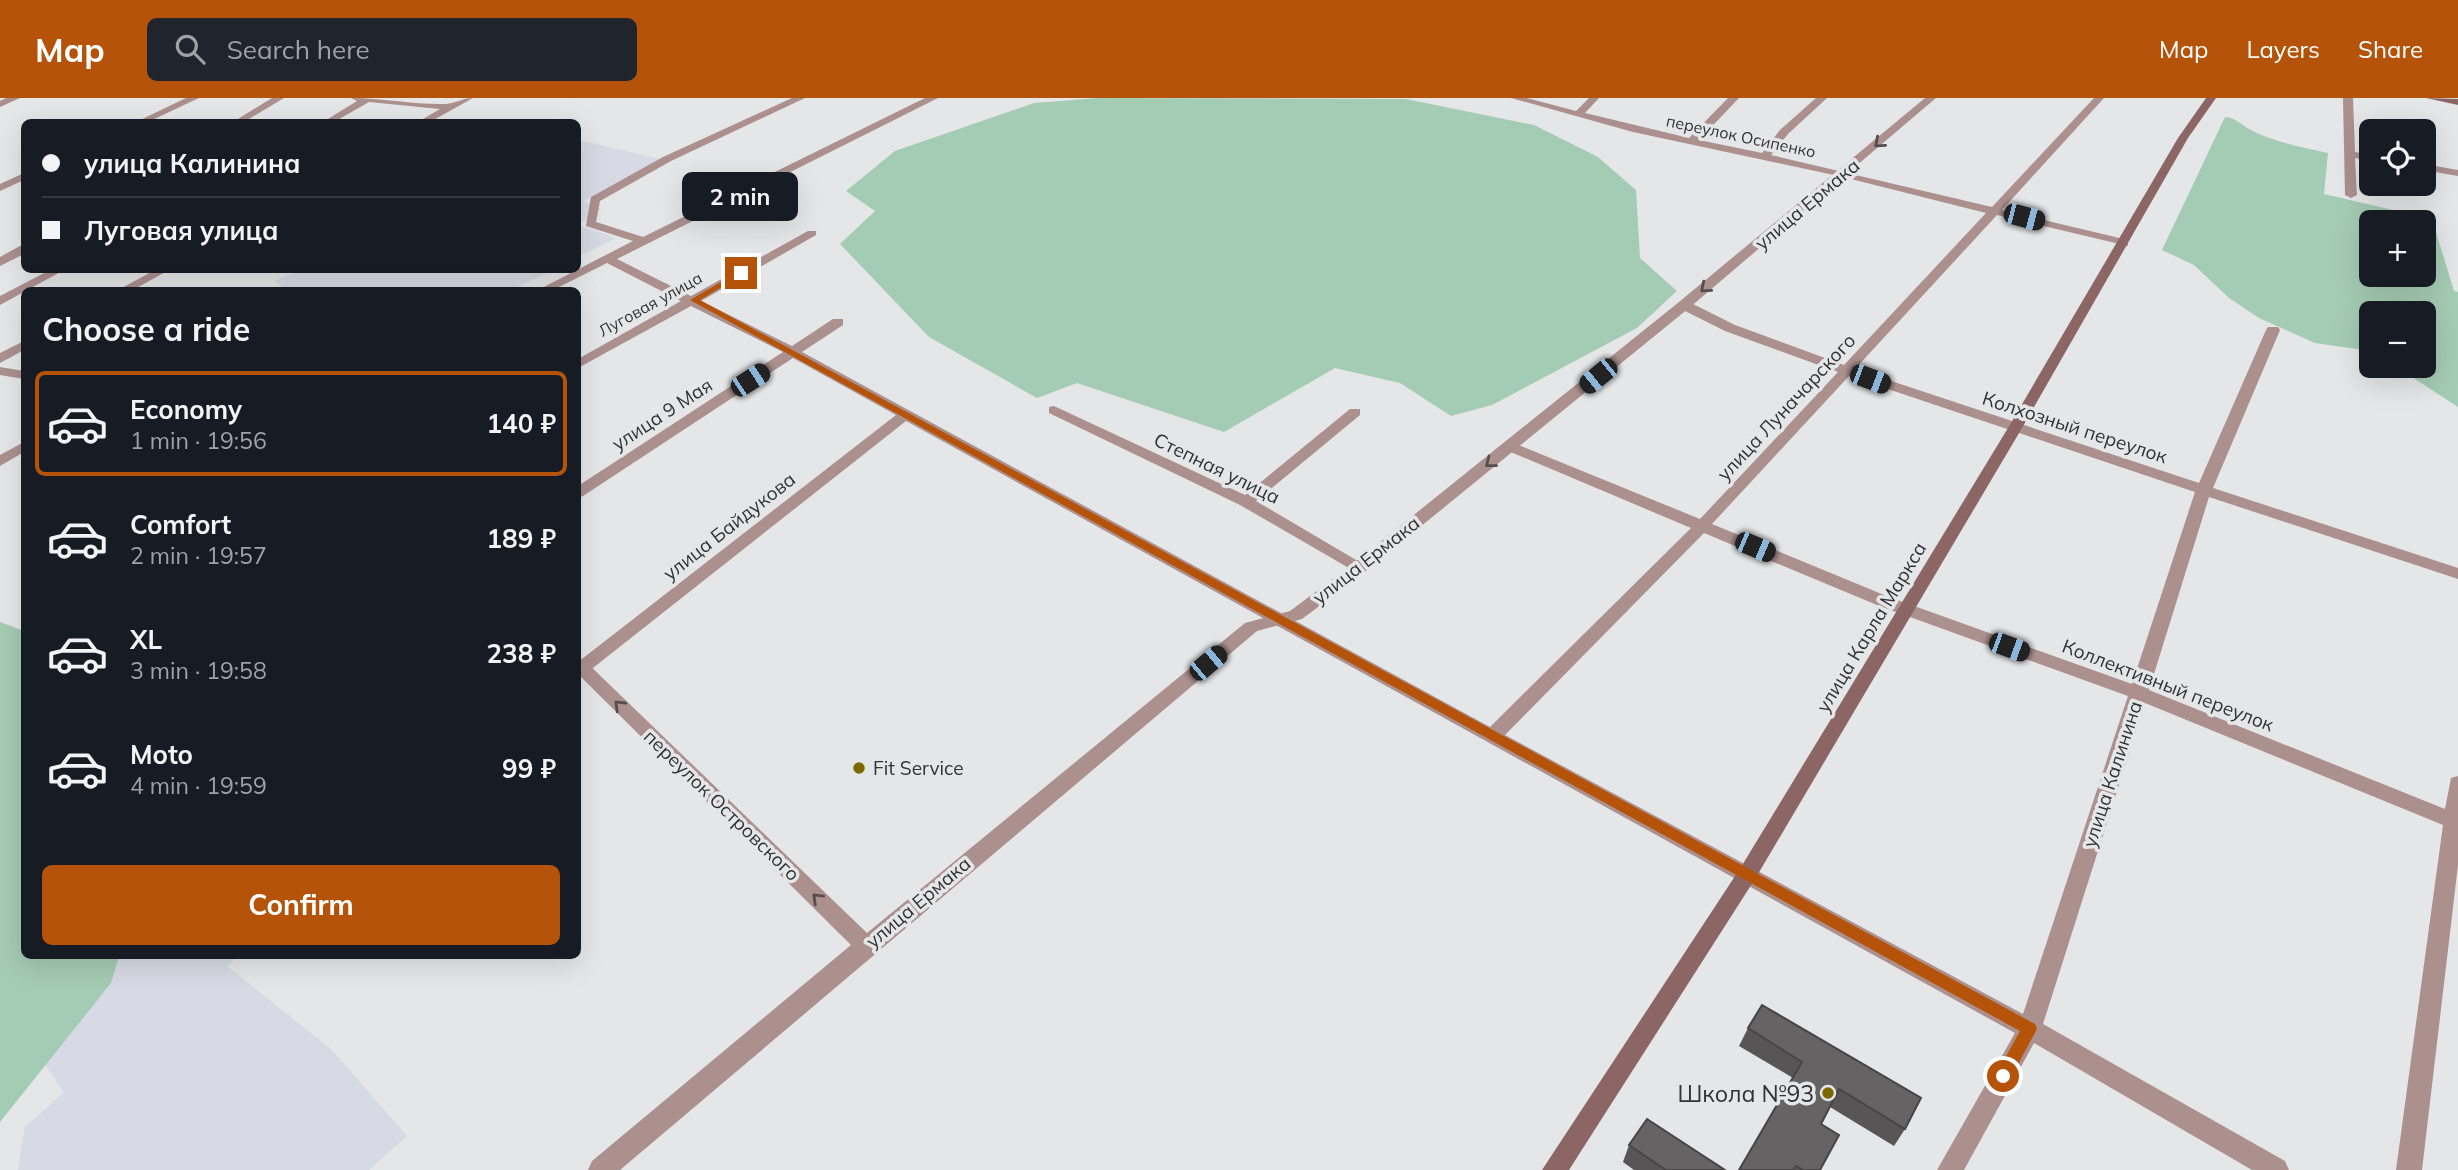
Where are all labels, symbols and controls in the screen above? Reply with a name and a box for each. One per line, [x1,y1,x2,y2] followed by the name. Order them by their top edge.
[147,18,637,81] search box
[35,29,105,70] text: Map
[171,30,209,68] icon: search
[227,33,370,66] text: Search here
[2159,34,2208,64] text: Map
[2246,34,2320,64] text: Layers
[2358,34,2423,64] text: Share
[1664,110,1818,162] street label: переулок Осипенко
[2359,119,2436,378] map controls
[2359,119,2436,196] button: locate
[1875,135,1888,147] one-way arrow
[84,147,301,180] text: улица Калинина
[1750,153,1864,255] street label: улица Ермака
[683,172,799,220] callout: 2 min
[710,182,770,211] text: 2 min
[2001,201,2048,233] car
[2359,210,2436,287] button: +
[84,214,278,247] text: Луговая улица
[725,257,757,289] route end
[595,267,705,341] street label: Луговая улица
[1700,280,1712,293] one-way arrow
[2359,301,2436,378] button: −
[42,309,250,349] text: Choose a ride
[1712,329,1860,485] street label: улица Луначарского
[1576,355,1621,397] car
[727,360,774,400] car
[1847,362,1894,396] car
[607,373,717,455] street label: улица 9 Мая
[1980,386,2171,468] street label: Колхозный переулок
[46,392,109,455] icon: car
[130,393,242,426] text: Economy
[486,407,556,440] text: 140 ₽
[130,426,267,455] text: 1 min · 19:56
[1150,427,1284,509] street label: Степная улица
[1486,455,1498,468] one-way arrow
[658,467,800,585] street label: улица Байдукова
[46,507,109,570] icon: car
[130,508,231,541] text: Comfort
[1308,511,1424,609] street label: улица Ермака
[486,522,556,555] text: 189 ₽
[1732,529,1779,565] car
[1811,538,1931,716] street label: улица Карла Маркса
[130,541,267,570] text: 2 min · 19:57
[46,622,109,685] icon: car
[130,623,162,656] text: XL
[1986,630,2033,664] car
[2059,634,2278,737] street label: Коллективный переулок
[486,637,556,670] text: 238 ₽
[1186,641,1231,685] car
[130,656,267,685] text: 3 min · 19:58
[2077,698,2147,850] street label: улица Калинина
[614,700,627,713] one-way arrow
[639,724,805,886] street label: переулок Островского
[46,737,109,800] icon: car
[130,738,193,771] text: Moto
[502,752,556,785] text: 99 ₽
[873,756,964,780] place label: Fit Service
[851,760,867,776] marker: Fit Service
[130,771,267,800] text: 4 min · 19:59
[861,851,975,953] street label: улица Ермака
[42,865,560,945] button: Confirm
[812,894,825,907] one-way arrow
[1987,1060,2019,1092] route start
[1677,1079,1814,1108] place label: Школа №93
[1820,1085,1836,1101] marker: Школа №93

